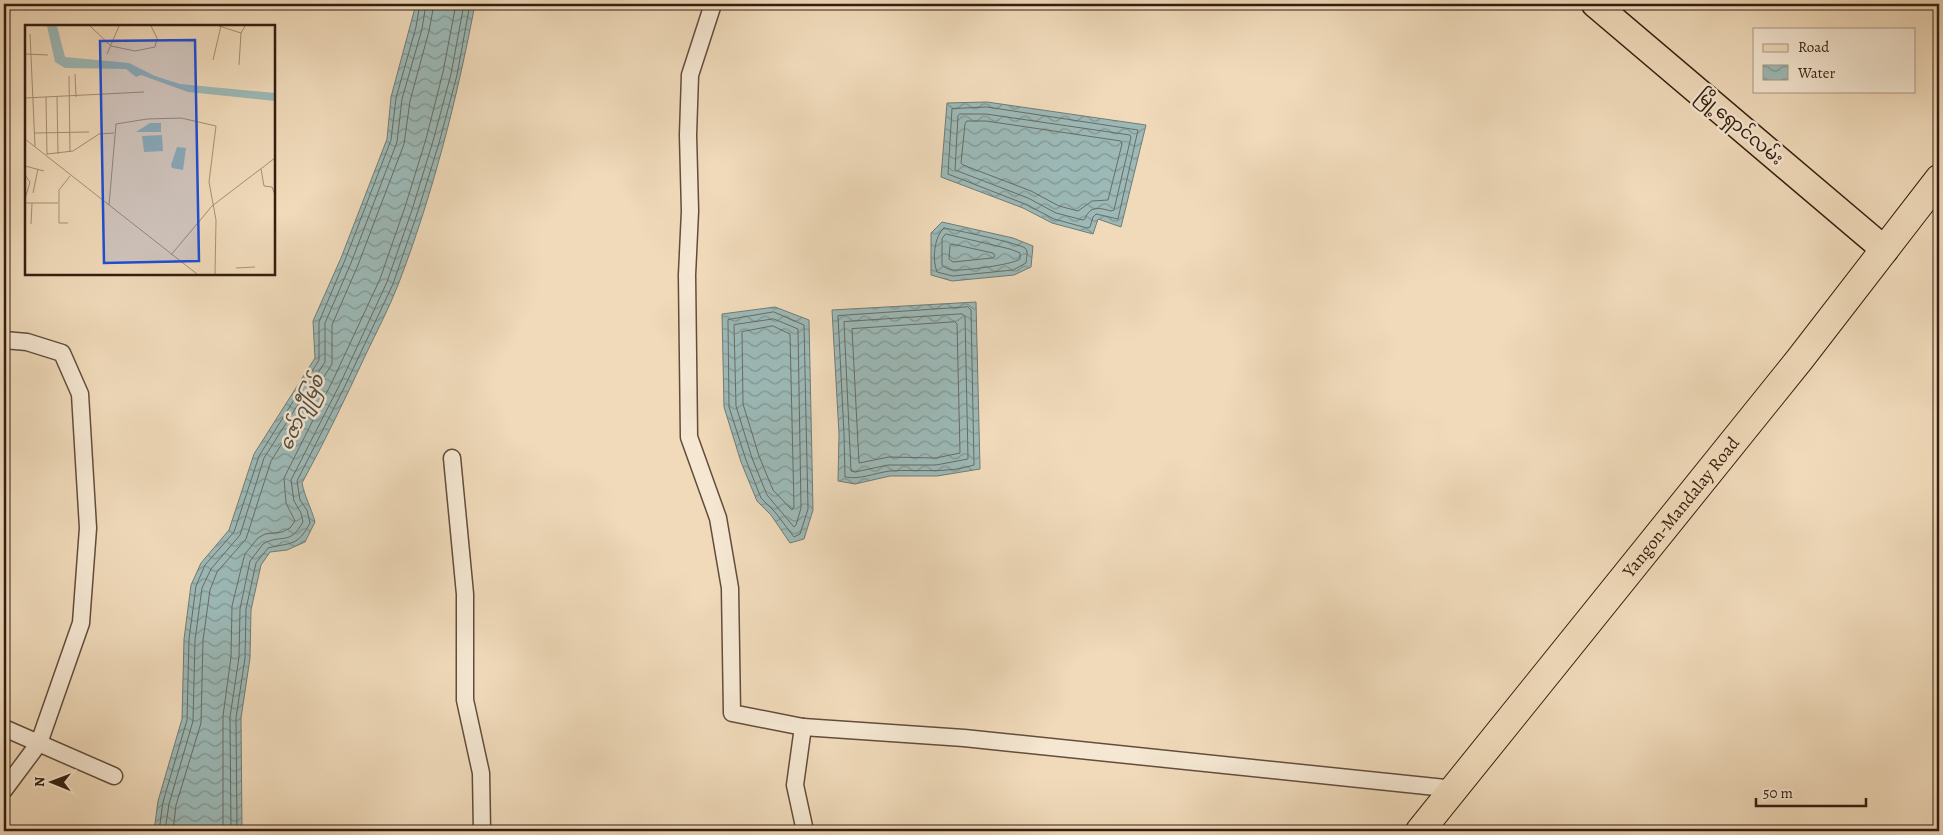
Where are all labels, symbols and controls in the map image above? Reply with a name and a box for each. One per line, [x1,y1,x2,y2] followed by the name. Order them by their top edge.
[25,25,275,275] inset map
[1753,28,1916,92] legend
[1798,37,1830,57] text: Road
[1797,63,1835,83] text: Water
[1690,82,1790,173] street label: မြို့ရှောင်လမ်း
[272,369,333,455] water label: ဇော်ဂျီမြစ်
[1616,431,1745,583] street label: Yangon-Mandalay Road
[28,758,78,808] north arrow
[1756,775,1866,807] scale bar
[30,777,49,787] text: N
[1763,783,1793,803] text: 50 m

